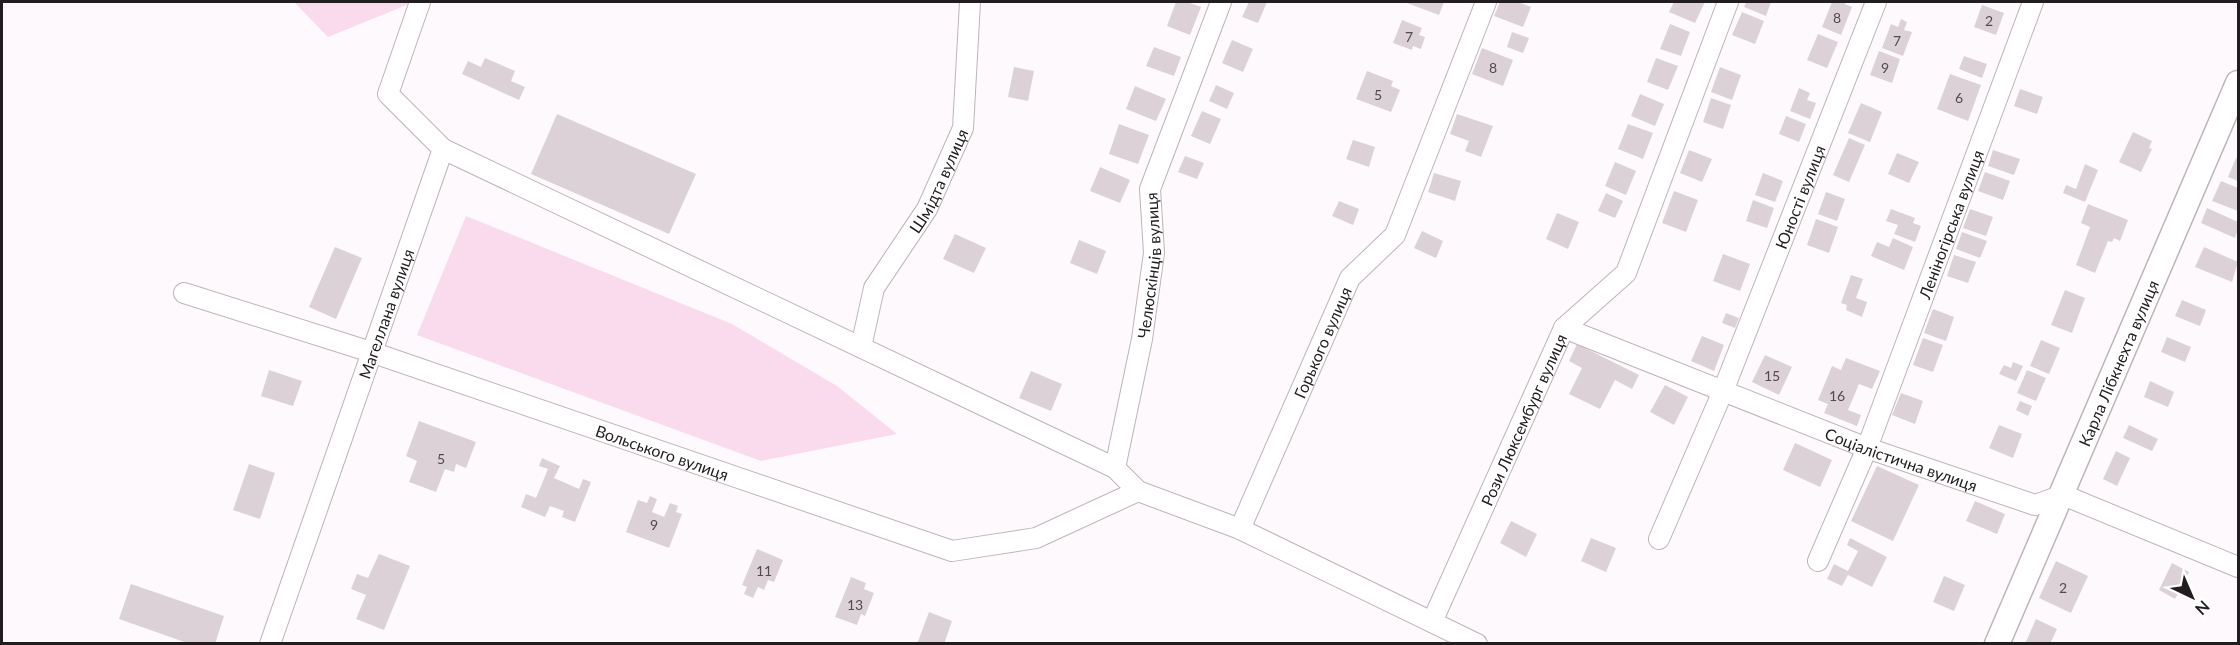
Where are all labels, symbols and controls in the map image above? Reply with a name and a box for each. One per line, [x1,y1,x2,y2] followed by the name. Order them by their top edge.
[1833,9,1841,26] house number: 8
[1985,12,1993,29] house number: 2
[1405,28,1413,45] house number: 7
[1893,32,1901,49] house number: 7
[1489,59,1497,76] house number: 8
[1881,59,1889,76] house number: 9
[1374,86,1382,103] house number: 5
[1955,89,1963,106] house number: 6
[905,126,971,236] street label: Шмідта вулиця
[1770,142,1828,251] street label: Юності вулиця
[1914,147,1987,302] street label: Леніногірська вулиця
[1133,192,1164,339] street label: Челюскінців вулиця
[354,246,417,381] street label: Магеллана вулиця
[2074,277,2162,449] street label: Карла Лібкнехта вулиця
[1289,284,1355,401] street label: Горького вулиця
[1476,331,1570,508] street label: Рози Люксембург вулиця
[1764,367,1780,384] house number: 15
[1829,387,1845,404] house number: 16
[593,420,731,483] street label: Вольського вулиця
[1823,423,1980,494] street label: Соціалістична вулиця
[437,450,445,467] house number: 5
[650,516,658,533] house number: 9
[756,562,772,579] house number: 11
[2162,567,2222,627] north arrow
[2059,579,2067,596] house number: 2
[847,596,863,613] house number: 13
[2192,597,2214,619] text: N

